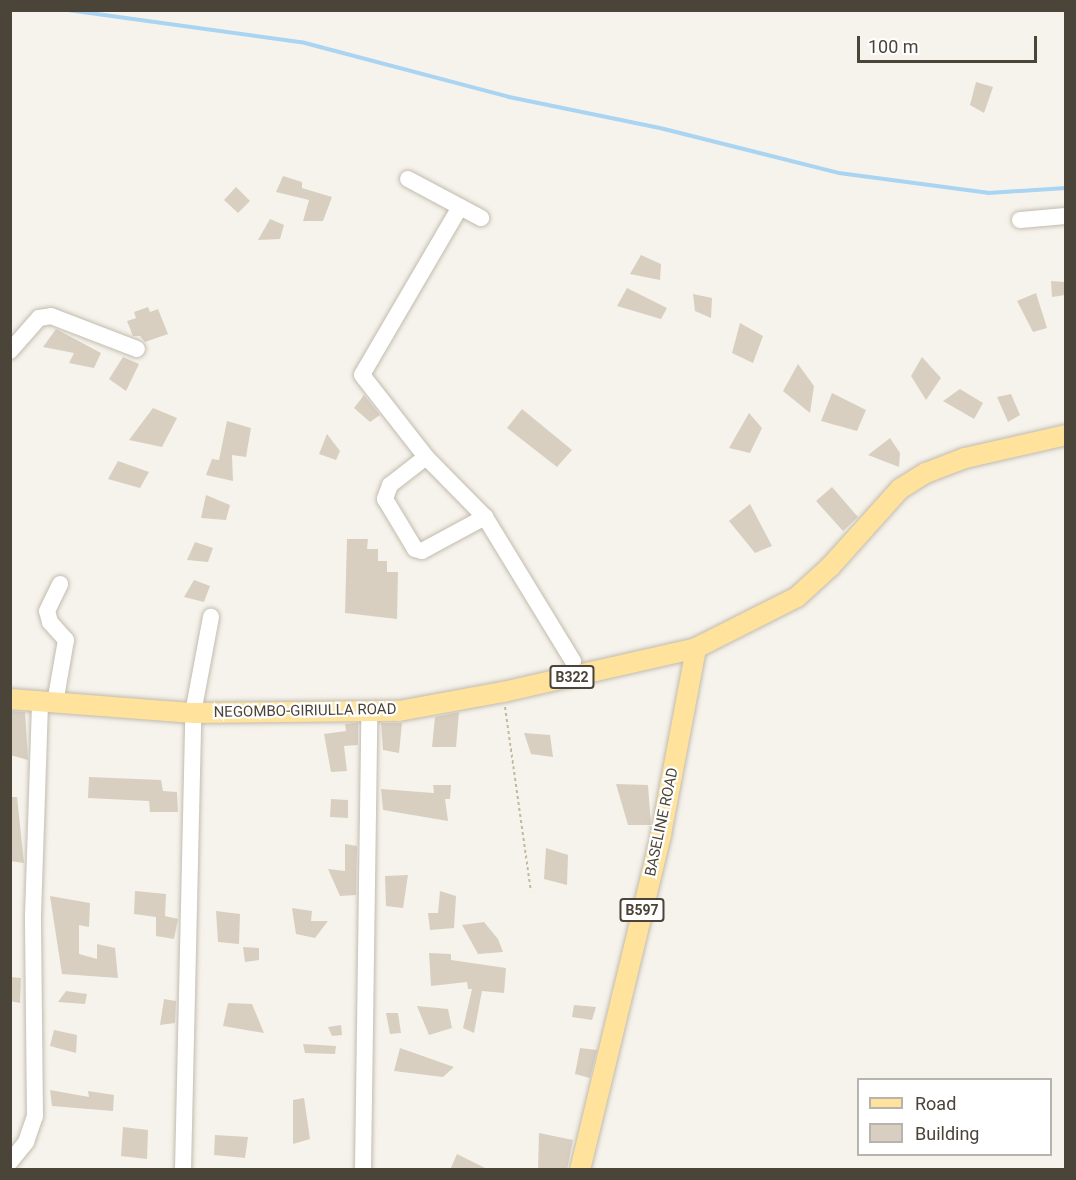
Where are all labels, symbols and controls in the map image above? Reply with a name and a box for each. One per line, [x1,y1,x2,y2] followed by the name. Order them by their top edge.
[860,24,1040,62] scale bar
[868,36,919,57] text: 100 m
[548,666,596,688] road number: B322
[213,700,397,722] street label: NEGOMBO-GIRIULLA ROAD
[642,766,682,878] street label: BASELINE ROAD
[618,899,666,921] road number: B597
[857,1078,1052,1156] legend
[915,1093,956,1114] text: Road
[915,1123,979,1144] text: Building

